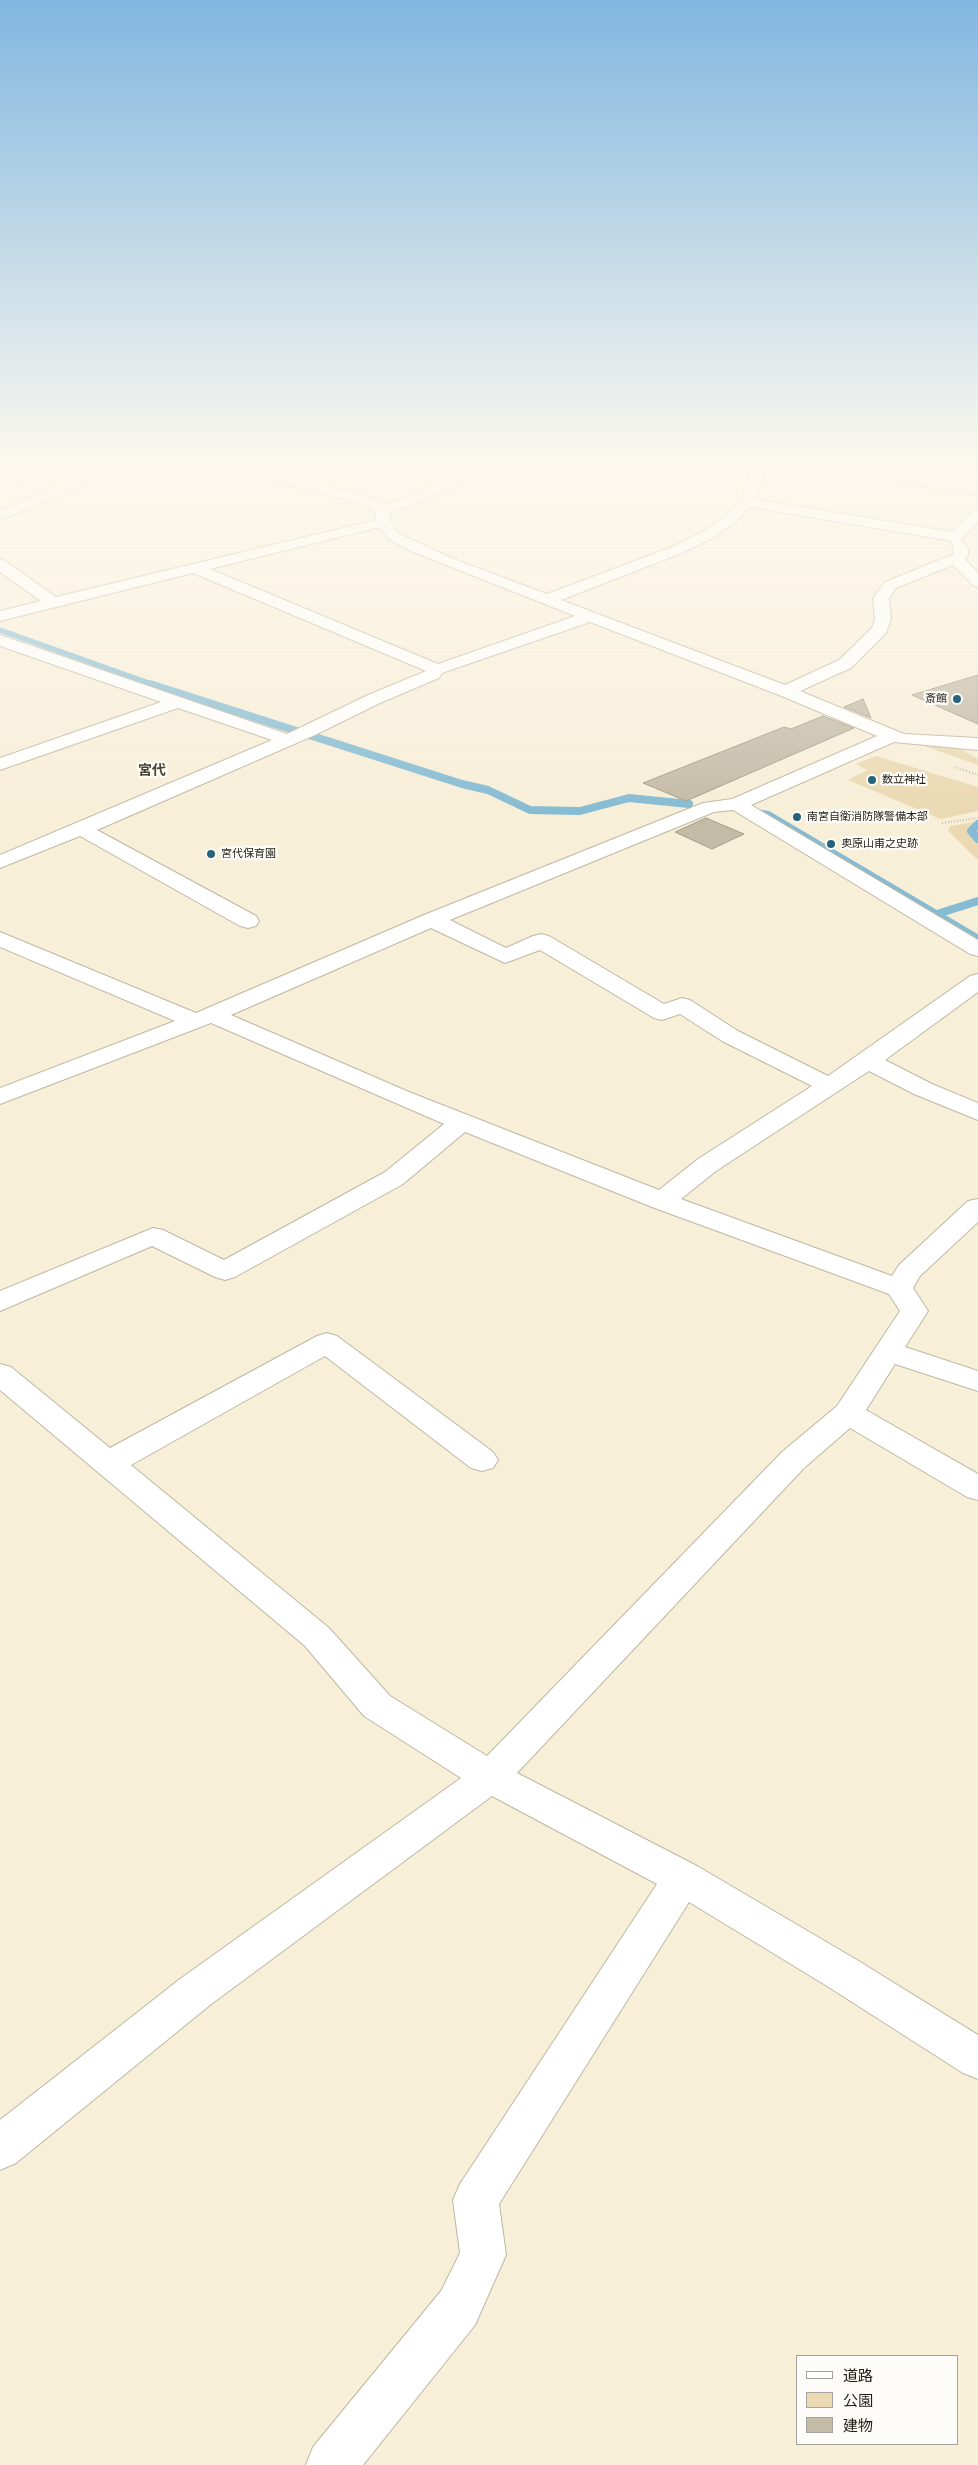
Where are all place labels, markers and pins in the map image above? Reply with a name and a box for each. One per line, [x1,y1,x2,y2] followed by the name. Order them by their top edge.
[925,692,947,706] place label: 斎館
[951,693,963,705] marker: 斎館
[882,773,926,787] place label: 数立神社
[866,774,878,786] marker: 数立神社
[807,810,928,824] place label: 南宮自衛消防隊警備本部
[791,811,803,823] marker: 南宮自衛消防隊警備本部
[841,837,918,851] place label: 奥原山甫之史跡
[825,838,837,850] marker: 奥原山甫之史跡
[221,847,276,861] place label: 宮代保育園
[205,848,217,860] marker: 宮代保育園

